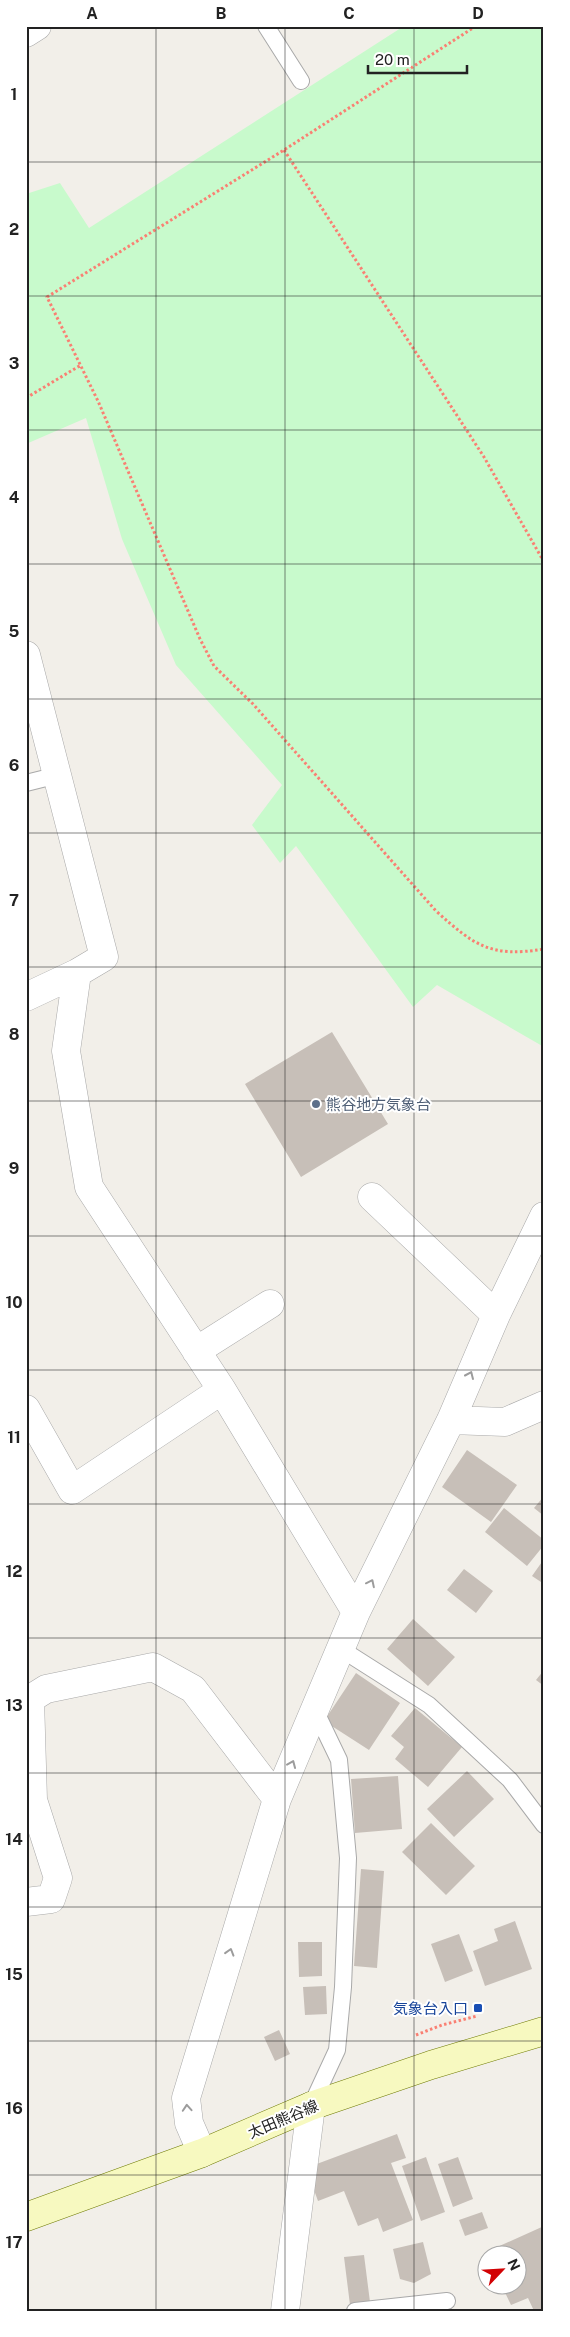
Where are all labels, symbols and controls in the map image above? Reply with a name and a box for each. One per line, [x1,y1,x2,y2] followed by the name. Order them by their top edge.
[86,4,98,23] text: A
[216,4,227,23] text: B
[343,4,355,23] text: C
[472,4,484,23] text: D
[368,42,466,74] scale bar
[375,51,410,68] text: 20 m
[11,85,17,104] text: 1
[9,220,19,239] text: 2
[9,354,19,373] text: 3
[9,488,20,507] text: 4
[9,622,20,641] text: 5
[9,756,19,775] text: 6
[9,891,19,910] text: 7
[9,1025,20,1044] text: 8
[326,1096,431,1113] place label: 熊谷地方気象台
[310,1098,322,1110] marker: 熊谷地方気象台
[9,1159,19,1178] text: 9
[5,1293,23,1312] text: 10
[464,1371,475,1380] one-way arrow
[7,1428,21,1447] text: 11
[5,1562,23,1581] text: 12
[365,1579,375,1588] one-way arrow
[5,1696,23,1715] text: 13
[285,1760,296,1769] one-way arrow
[5,1830,23,1849] text: 14
[225,1948,235,1956] one-way arrow
[5,1965,23,1984] text: 15
[393,2000,468,2017] place label: 気象台入口
[472,2002,484,2014] marker: 気象台入口
[245,2097,321,2141] street label: 太田熊谷線
[5,2099,23,2118] text: 16
[181,2103,192,2111] one-way arrow
[6,2233,22,2252] text: 17
[478,2244,528,2294] north arrow
[504,2256,523,2273] text: N

